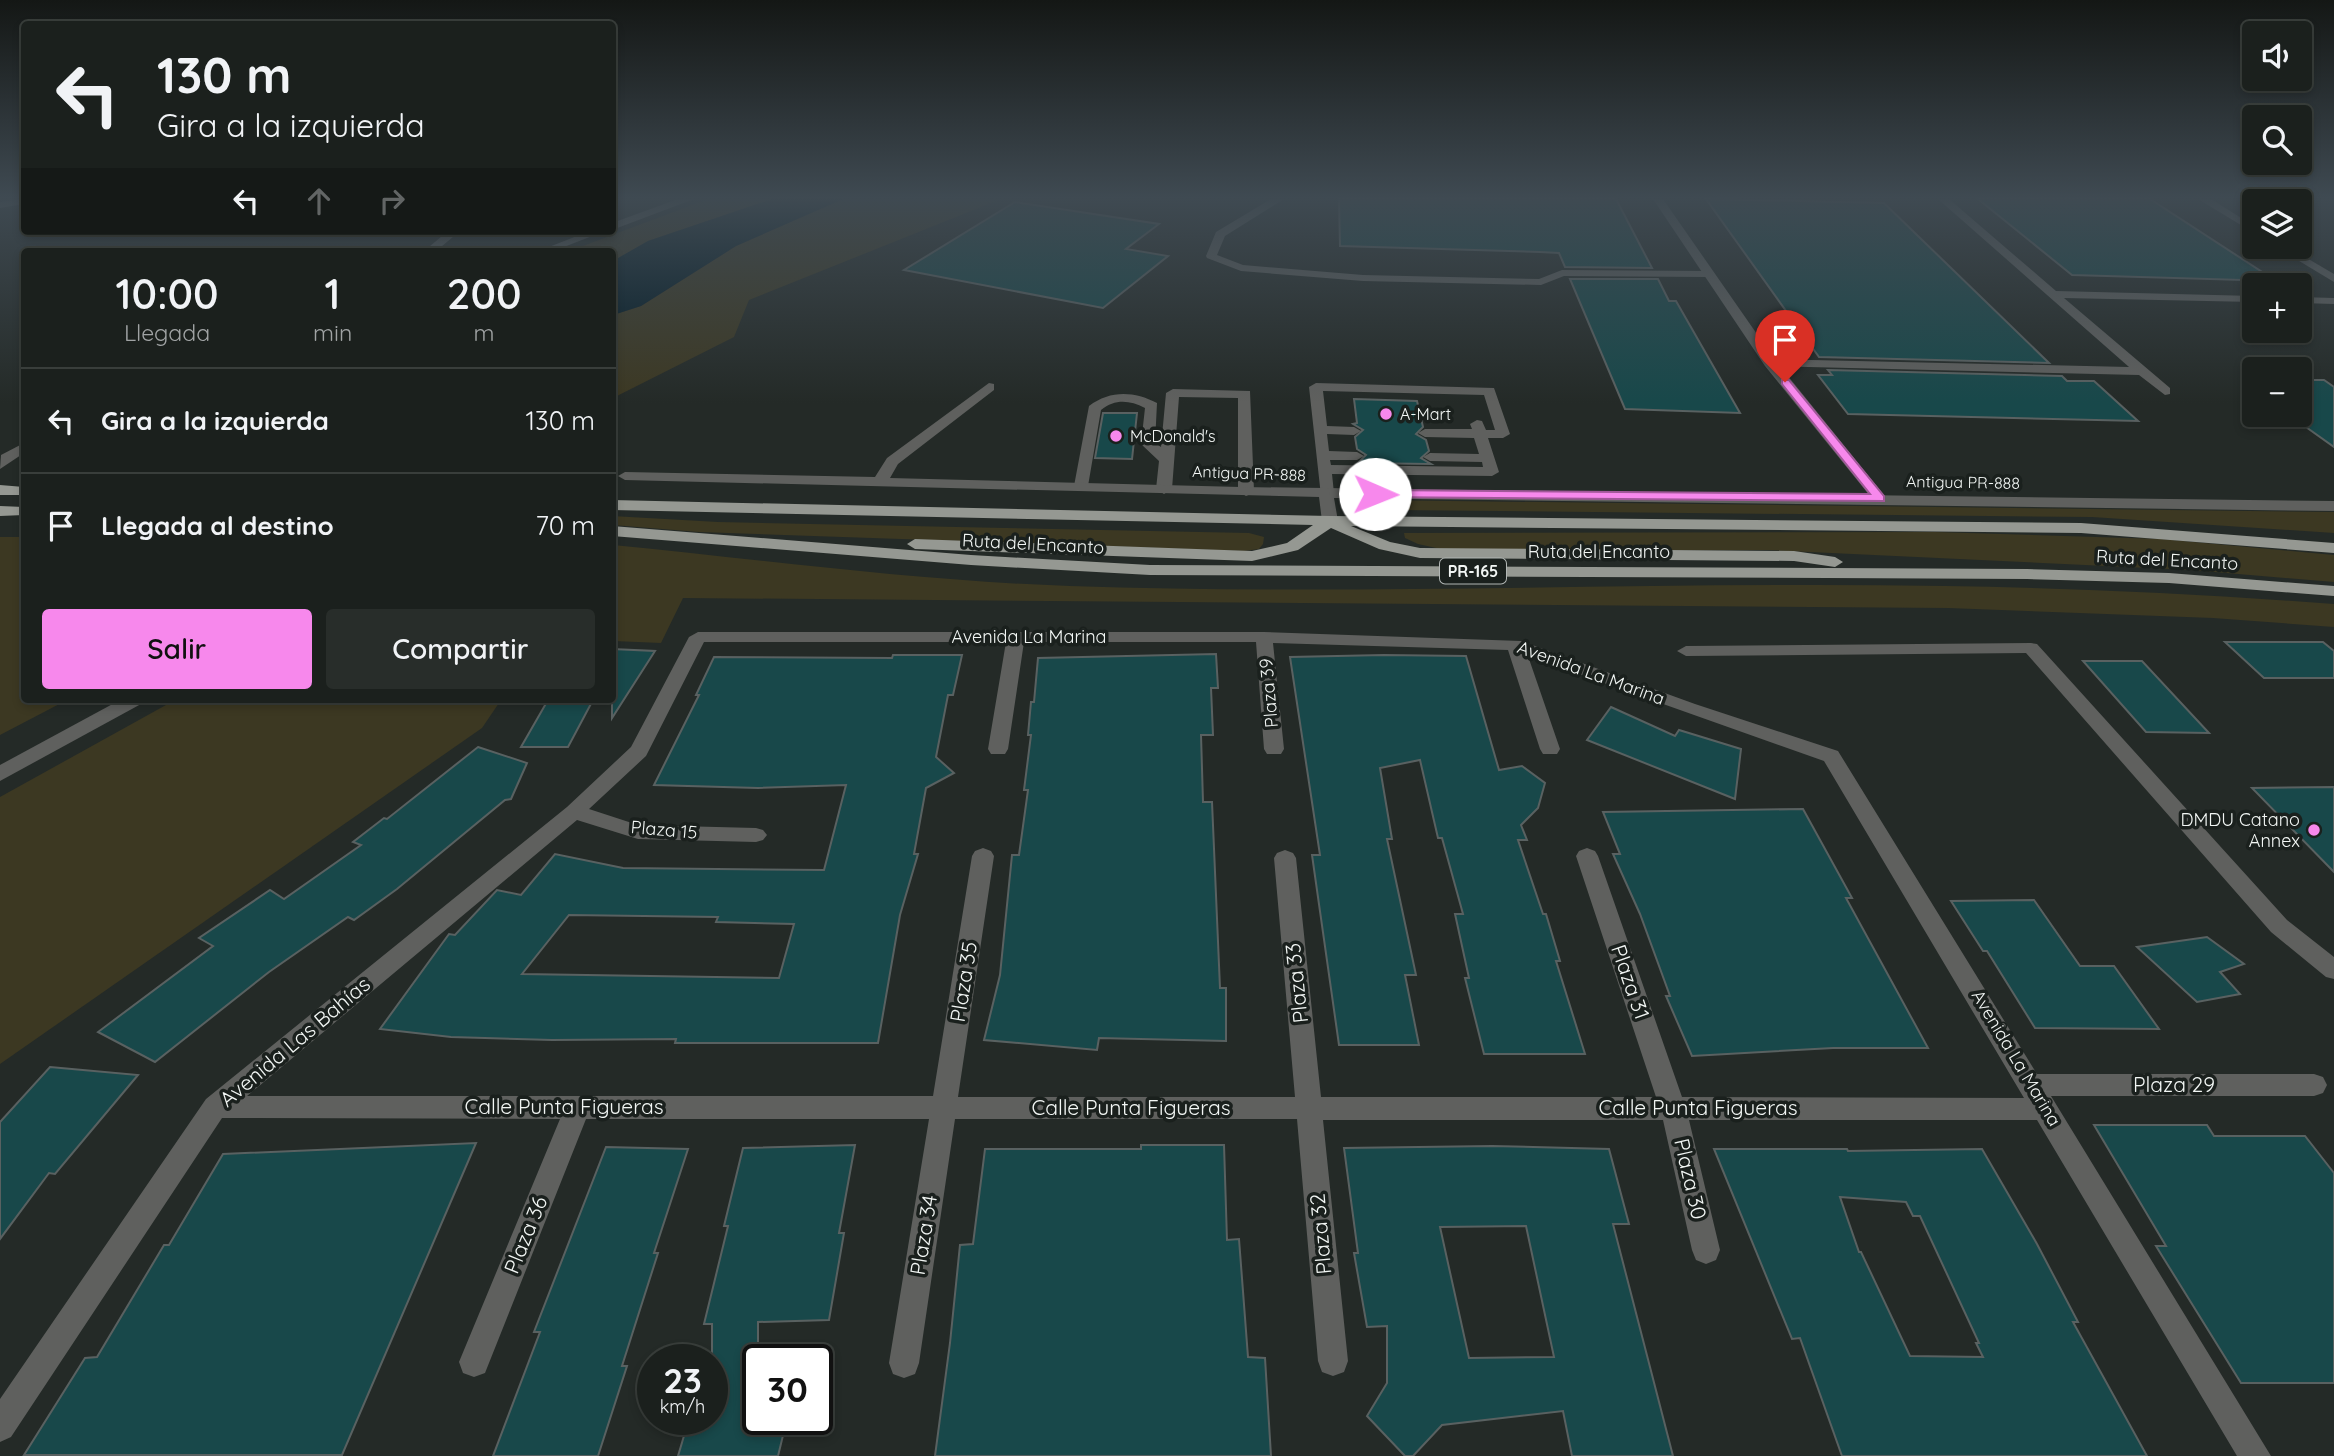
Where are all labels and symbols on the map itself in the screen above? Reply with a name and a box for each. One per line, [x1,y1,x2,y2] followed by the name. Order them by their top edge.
[1755,310,1815,382] pin
[1400,404,1451,424] place label: A-Mart
[1378,406,1394,422] marker: A-Mart
[1130,426,1216,446] place label: McDonald's
[1108,428,1124,444] marker: McDonald's
[1338,457,1412,531] position arrow
[1192,461,1306,485] street label: Antigua PR-888
[1906,471,2020,493] street label: Antigua PR-888
[961,528,1105,559] street label: Ruta del Encanto
[1528,540,1670,563] street label: Ruta del Encanto
[2095,544,2239,575] street label: Ruta del Encanto
[1440,558,1506,584] road number: PR-165
[951,625,1107,648] street label: Avenida La Marina
[1514,635,1668,710] street label: Avenida La Marina
[1254,657,1283,729] street label: Plaza 39
[2181,808,2300,852] place label: DMDU Catano Annex
[630,815,698,844] street label: Plaza 15
[2306,822,2322,838] marker: DMDU Catano Annex
[944,940,982,1024] street label: Plaza 35
[1606,941,1656,1022] street label: Plaza 31
[1279,942,1313,1025] street label: Plaza 33
[214,971,375,1112] street label: Avenida Las Bahías
[1967,985,2066,1130] street label: Avenida La Marina
[2133,1071,2215,1097] street label: Plaza 29
[464,1093,664,1119] street label: Calle Punta Figueras
[1031,1094,1231,1120] street label: Calle Punta Figueras
[1598,1094,1798,1120] street label: Calle Punta Figueras
[1669,1136,1713,1222] street label: Plaza 30
[498,1192,552,1277] street label: Plaza 36
[1304,1192,1336,1276] street label: Plaza 32
[904,1193,942,1277] street label: Plaza 34
[742,1344,833,1435] speed limit sign: 30

